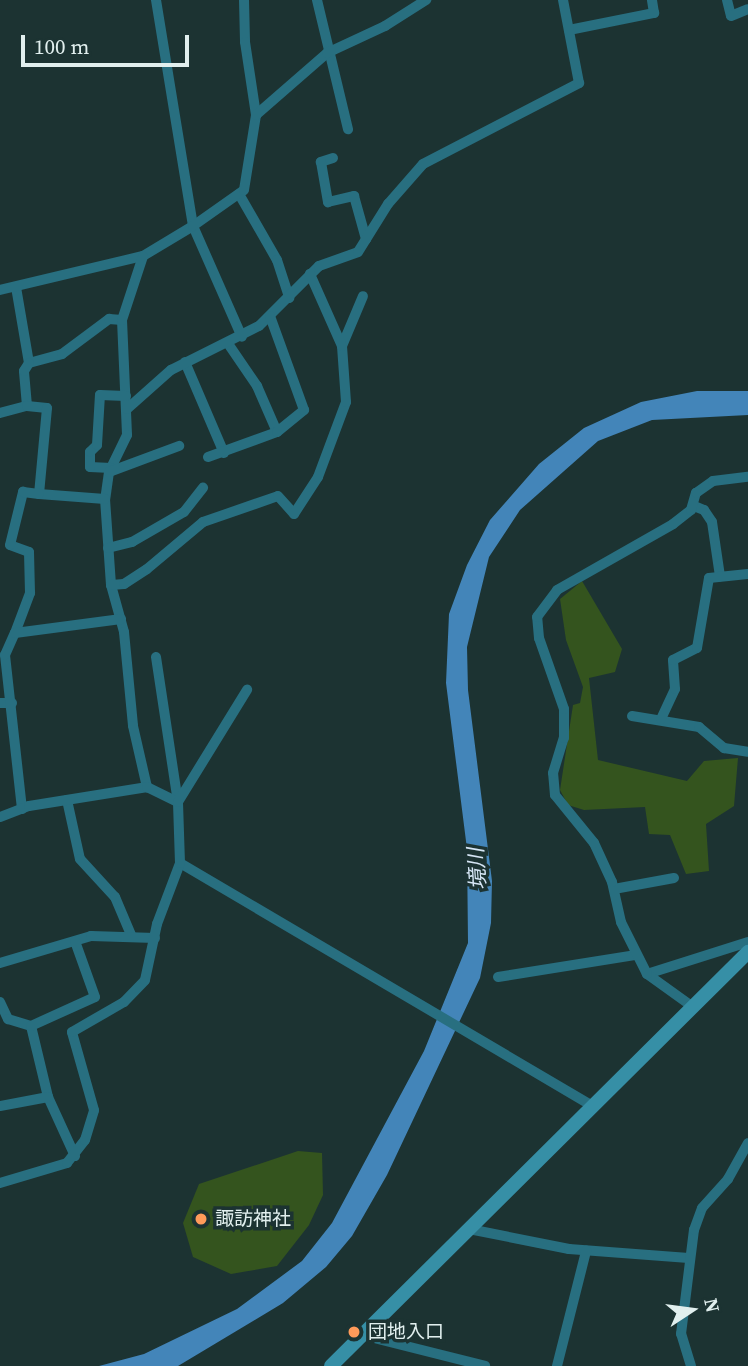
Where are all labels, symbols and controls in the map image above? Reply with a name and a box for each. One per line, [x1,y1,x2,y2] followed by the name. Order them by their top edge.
[24,21,192,65] scale bar
[34,32,89,61] text: 100 m
[463,847,491,891] water label: 境川
[215,1208,291,1230] place label: 諏訪神社
[193,1211,209,1227] marker: 諏訪神社
[657,1275,727,1345] north arrow
[698,1296,727,1315] text: N
[368,1321,444,1343] place label: 団地入口
[346,1324,362,1340] marker: 団地入口

